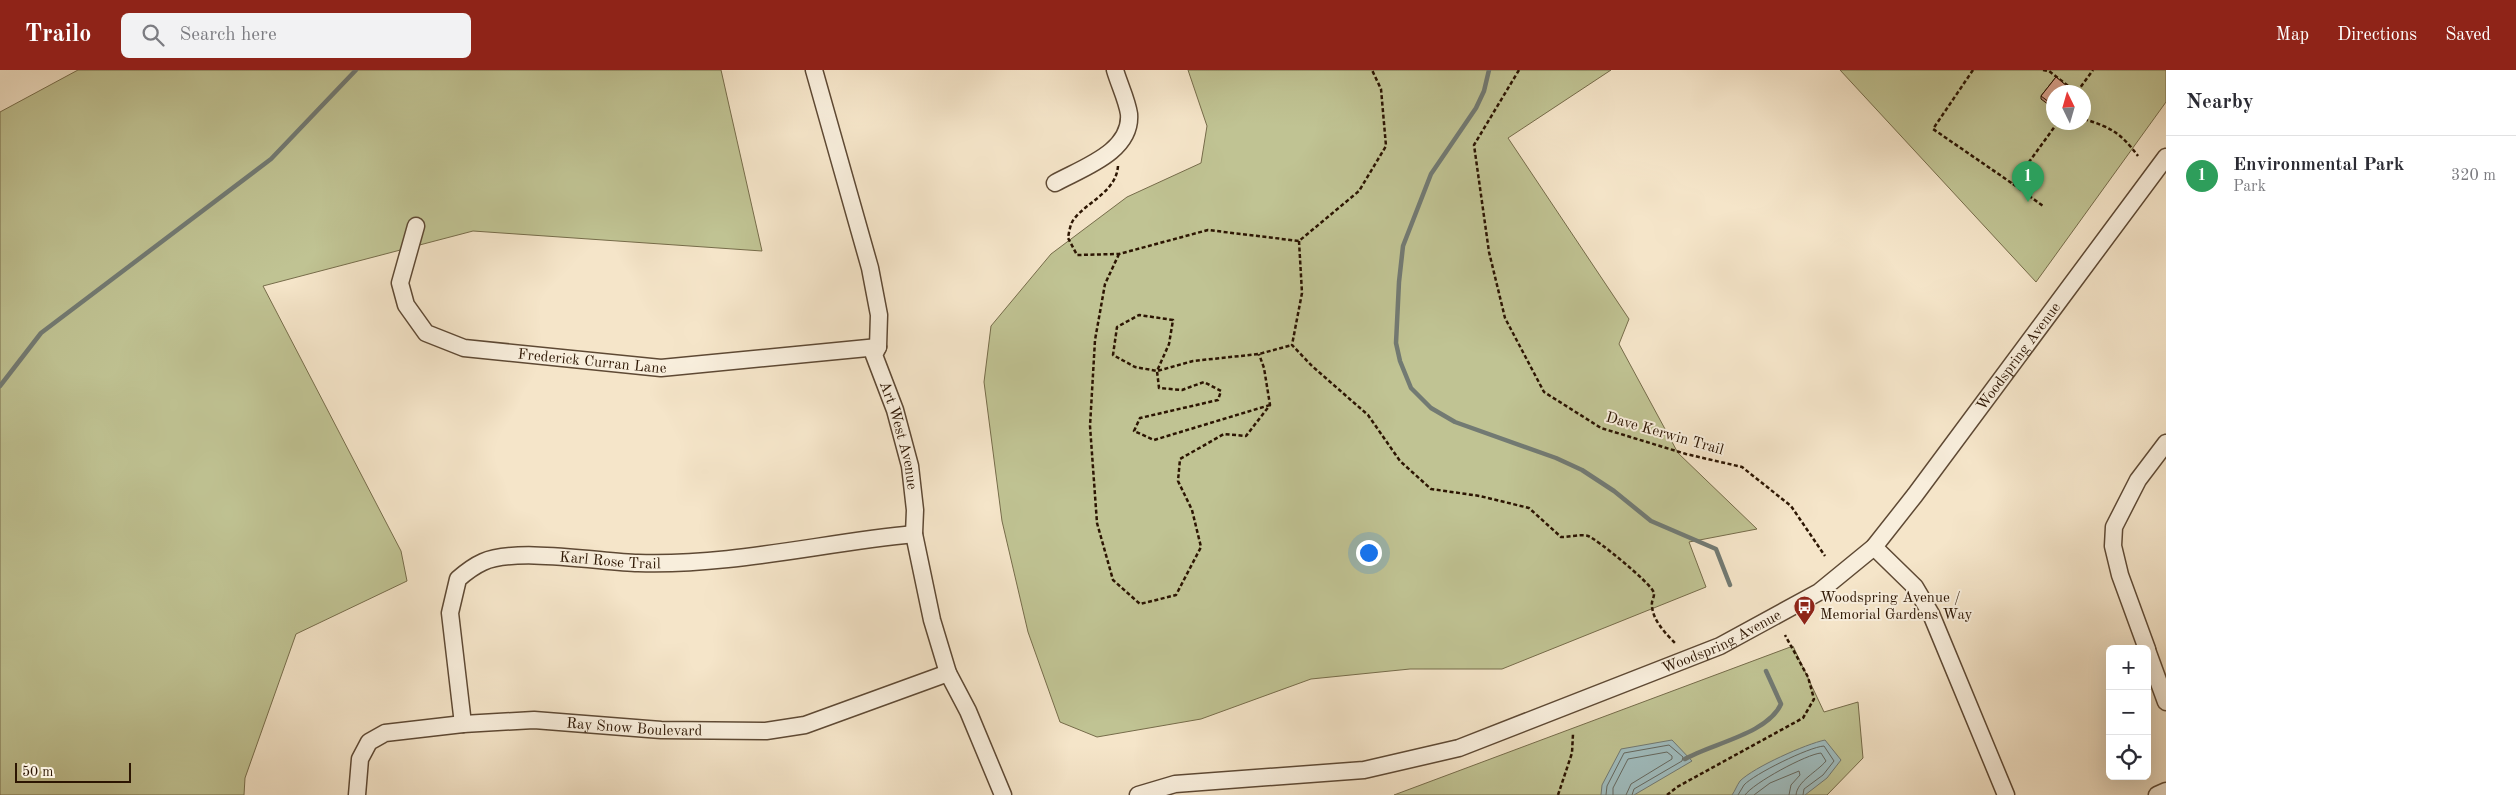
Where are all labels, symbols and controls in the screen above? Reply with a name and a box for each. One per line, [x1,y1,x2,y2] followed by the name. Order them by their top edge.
[121,13,471,58] search box
[139,21,167,49] icon: search
[25,23,91,47] text: Trailo
[179,26,277,45] text: Search here
[2276,26,2309,44] text: Map
[2337,26,2417,44] text: Directions
[2445,26,2491,44] text: Saved
[2046,85,2091,130] north arrow
[2186,92,2254,113] text: Nearby
[2233,156,2404,175] text: Environmental Park
[2012,161,2044,202] pin: 1
[2197,168,2207,184] text: 1
[2451,168,2496,184] text: 320 m
[2233,179,2266,195] text: Park
[1975,300,2064,414] street label: Woodspring Avenue
[517,347,667,377] street label: Frederick Curran Lane
[876,379,919,491] street label: Art West Avenue
[1604,410,1725,458] street label: Dave Kerwin Trail
[1356,540,1382,566] your location
[559,551,661,572] street label: Karl Rose Trail
[1820,591,1973,623] place label: Woodspring Avenue / Memorial Gardens Way
[1792,594,1816,625] bus stop icon: Woodspring Avenue / Memorial Gardens Way
[1660,608,1784,677] street label: Woodspring Avenue
[2106,645,2151,780] map controls
[2106,645,2151,690] button: +
[2106,690,2151,735] button: −
[566,717,703,739] street label: Ray Snow Boulevard
[2106,735,2151,780] button: locate
[15,760,131,783] scale bar
[22,765,53,779] text: 50 m

